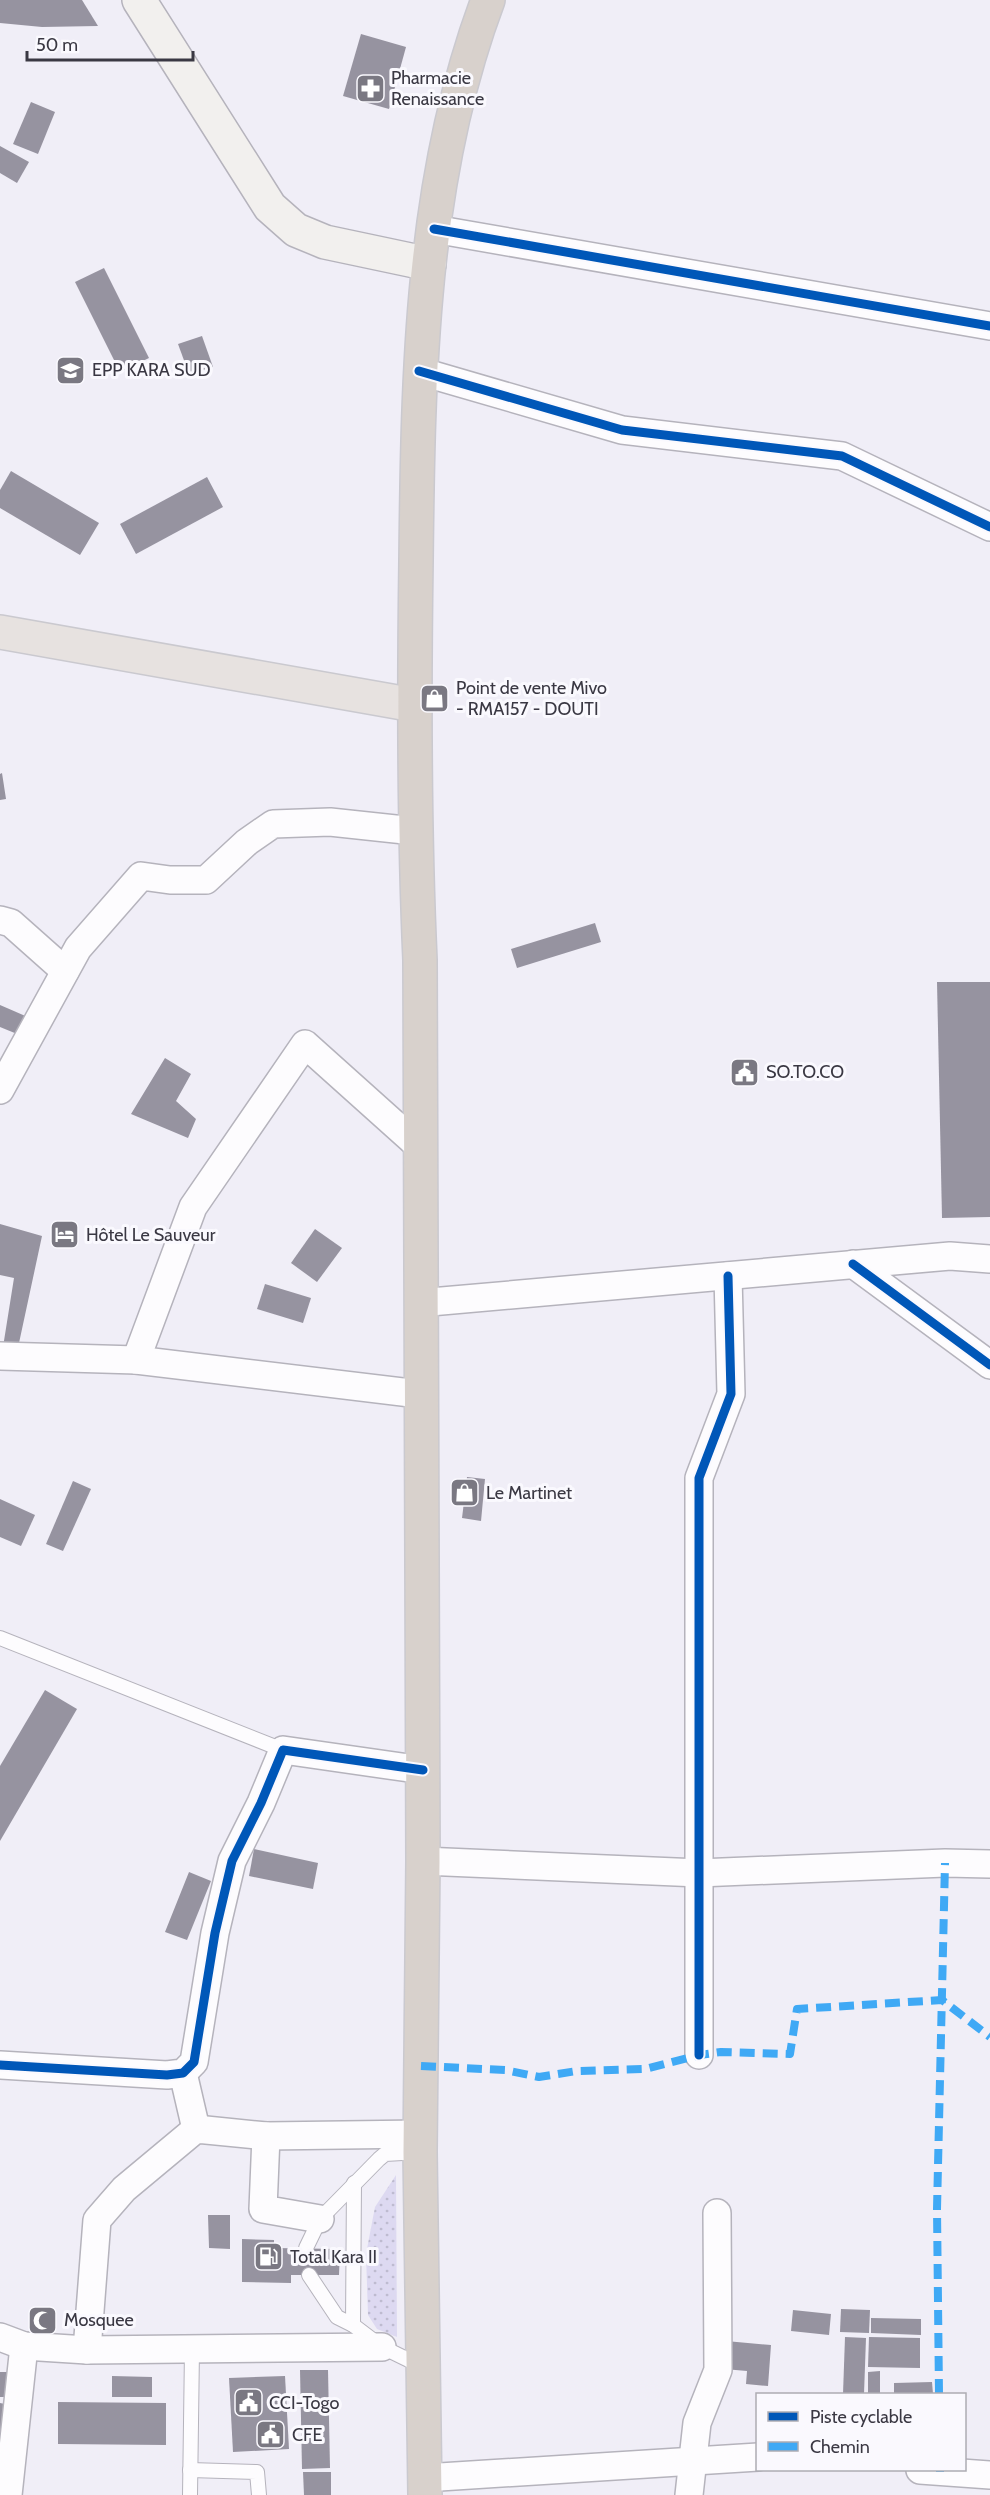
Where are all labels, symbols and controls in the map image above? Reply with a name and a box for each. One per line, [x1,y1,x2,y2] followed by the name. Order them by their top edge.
[27,24,194,62] scale bar
[36,34,78,56] text: 50 m
[391,67,484,110] place label: Pharmacie Renaissance
[354,72,386,104] pharmacy icon: Pharmacie Renaissance
[55,354,87,386] school or university icon: EPP KARA SUD
[92,359,211,381] place label: EPP KARA SUD
[456,677,607,720] place label: Point de vente Mivo - RMA157 - DOUTI
[419,682,451,714] shop icon: Point de vente Mivo - RMA157 - DOUTI
[729,1056,761,1088] public building icon: SO.TO.CO
[766,1061,844,1083] place label: SO.TO.CO
[49,1219,81,1251] hotel icon: Hôtel Le Sauveur
[86,1224,216,1246] place label: Hôtel Le Sauveur
[449,1477,481,1509] shop icon: Le Martinet
[486,1482,572,1504] place label: Le Martinet
[253,2241,285,2273] fuel station icon: Total Kara II
[290,2246,377,2268] place label: Total Kara II
[27,2304,59,2336] mosque icon: Mosquee
[64,2309,134,2331] place label: Mosquee
[232,2387,264,2419] public building icon: CCI-Togo
[269,2392,339,2414] place label: CCI-Togo
[756,2393,966,2471] legend
[810,2406,912,2428] text: Piste cyclable
[255,2419,287,2451] public building icon: CFE
[292,2424,323,2446] place label: CFE
[810,2436,870,2458] text: Chemin

